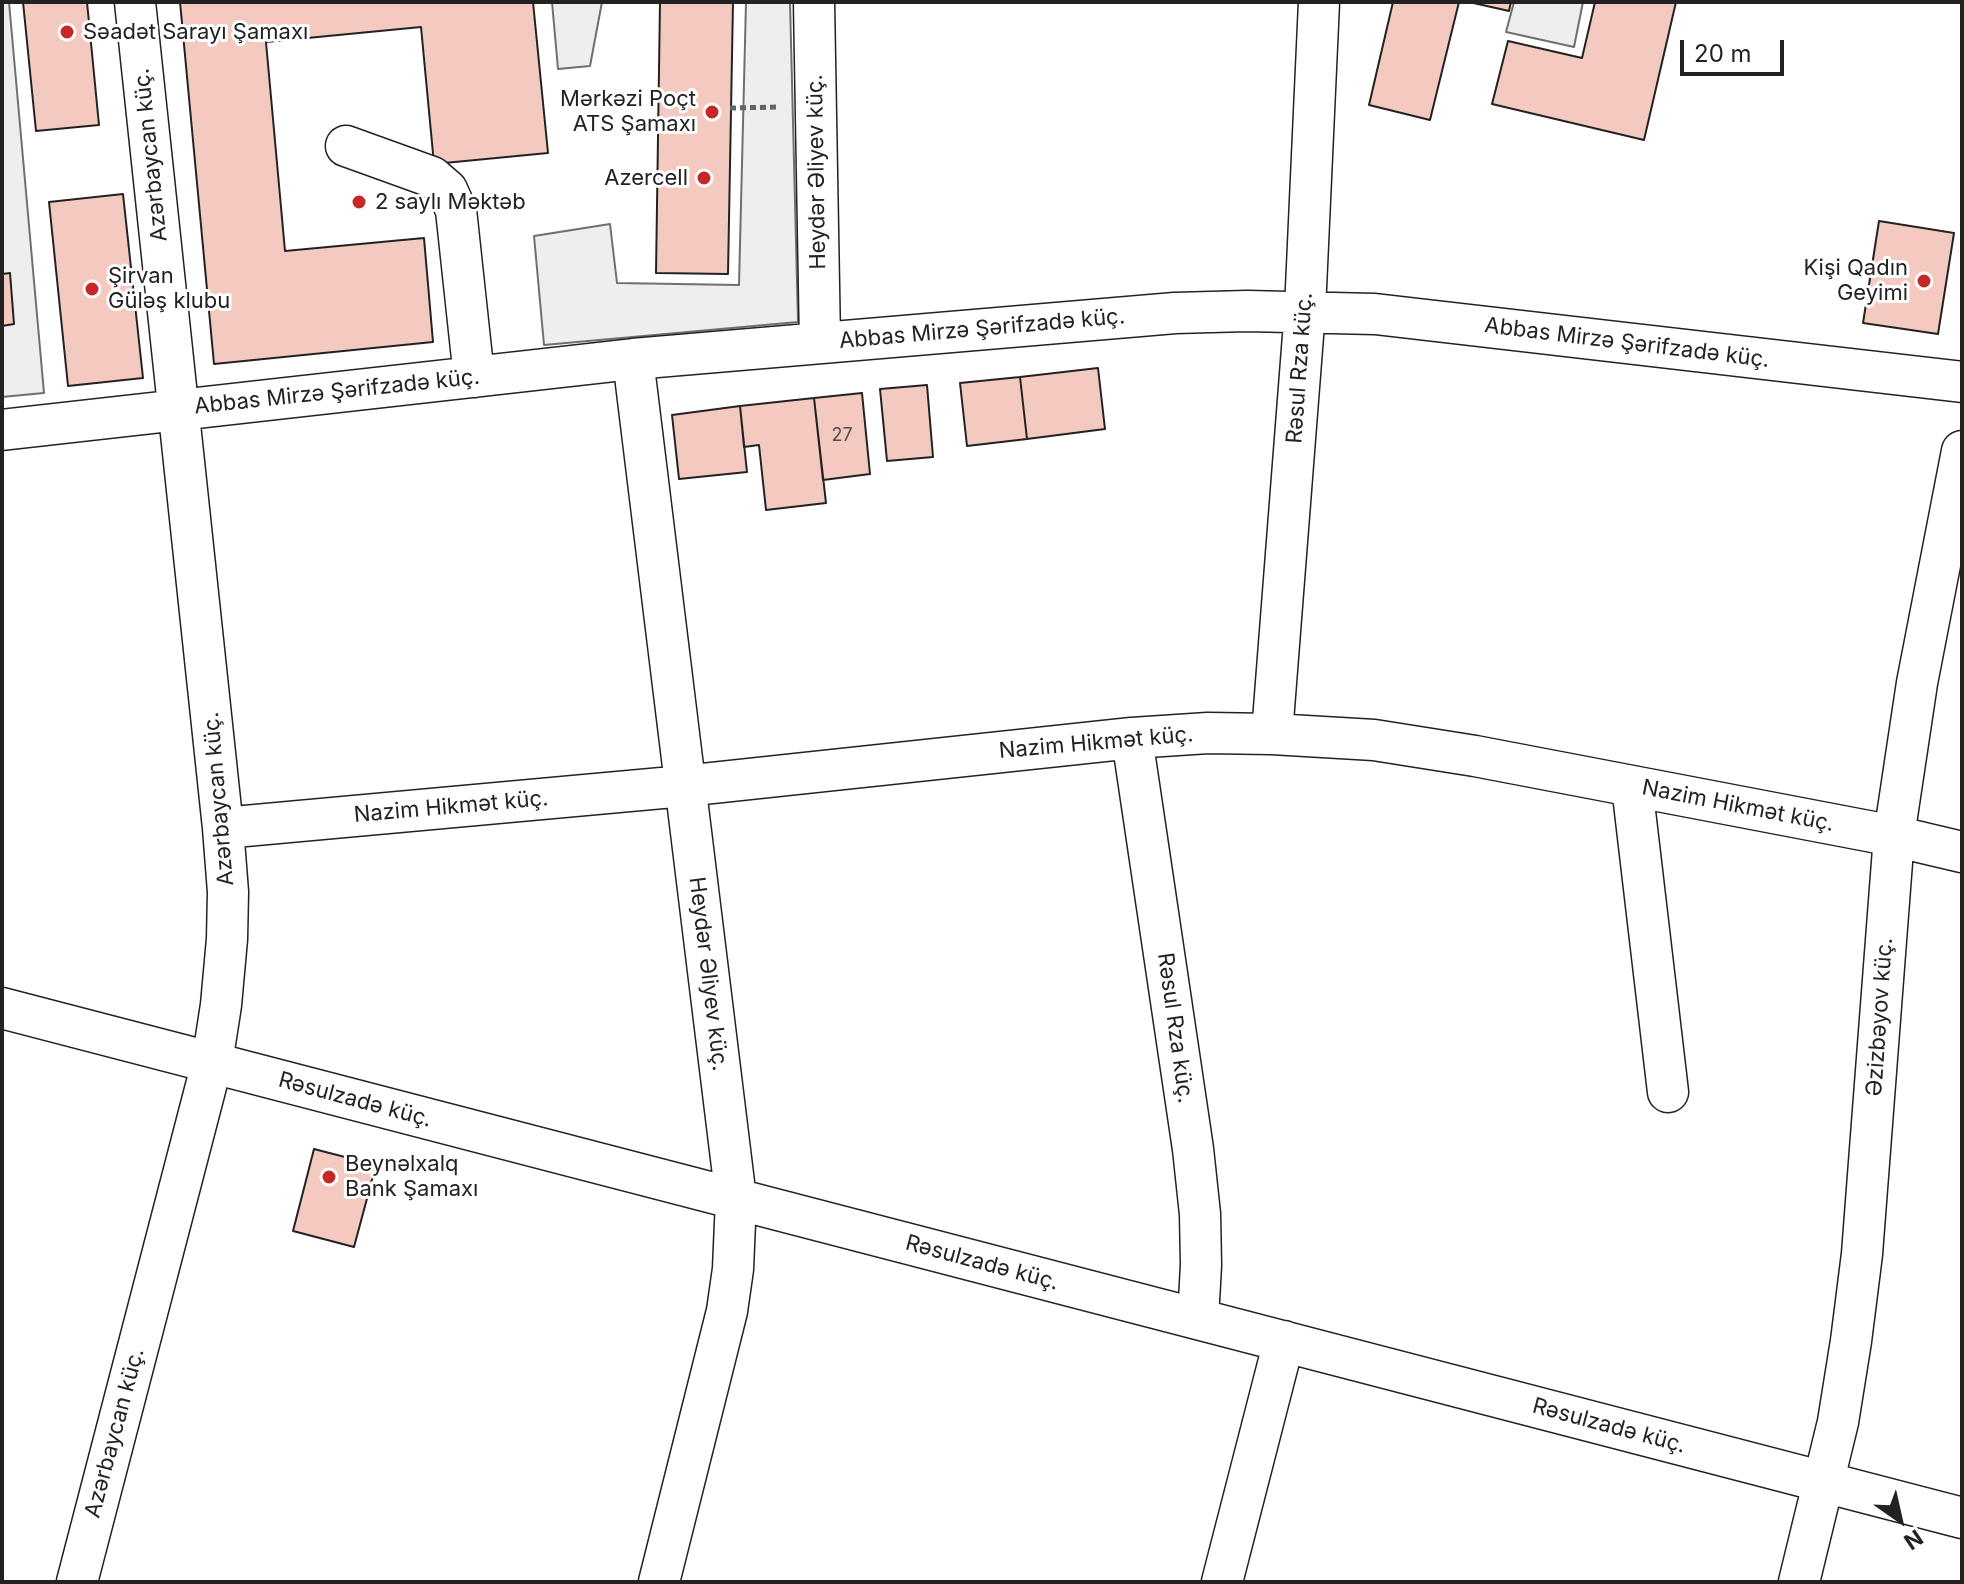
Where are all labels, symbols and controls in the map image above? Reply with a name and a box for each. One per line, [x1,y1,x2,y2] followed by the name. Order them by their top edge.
[83,19,308,45] place label: Səadət Sarayı Şamaxı
[58,23,76,41] marker: Səadət Sarayı Şamaxı
[1684,24,1788,74] scale bar
[1694,39,1752,68] text: 20 m
[129,67,173,243] street label: Azərbaycan küç.
[802,74,832,270] street label: Heydər Əliyev küç.
[560,86,696,138] place label: Mərkəzi Poçt ATS Şamaxı
[703,103,721,121] marker: Mərkəzi Poçt ATS Şamaxı
[604,165,688,191] place label: Azercell
[695,169,713,187] marker: Azercell
[375,189,526,215] place label: 2 saylı Məktəb
[350,193,368,211] marker: 2 saylı Məktəb
[1803,255,1908,306] place label: Kişi Qadın Geyimi
[108,263,230,314] place label: Şirvan Güləş klubu
[1915,272,1933,290] marker: Kişi Qadın Geyimi
[83,280,101,298] marker: Şirvan Güləş klubu
[1282,291,1318,445] street label: Rəsul Rza küç.
[838,303,1126,355] street label: Abbas Mirzə Şərifzadə küç.
[1483,312,1771,374] street label: Abbas Mirzə Şərifzadə küç.
[193,364,481,420] street label: Abbas Mirzə Şərifzadə küç.
[831,425,853,447] house number: 27
[198,711,240,887] street label: Azərbaycan küç.
[998,721,1194,765] street label: Nazim Hikmət küç.
[1640,774,1836,838] street label: Nazim Hikmət küç.
[353,785,549,829] street label: Nazim Hikmət küç.
[683,875,733,1073] street label: Heydər Əliyev küç.
[1861,937,1899,1097] street label: Əzizbəyov küç.
[1151,951,1199,1105] street label: Rəsul Rza küç.
[275,1067,435,1133] street label: Rəsulzadə küç.
[345,1151,478,1202] place label: Beynəlxalq Bank Şamaxı
[320,1168,338,1186] marker: Beynəlxalq Bank Şamaxı
[902,1230,1062,1296] street label: Rəsulzadə küç.
[80,1345,150,1521] street label: Azərbaycan küç.
[1529,1393,1689,1459] street label: Rəsulzadə küç.
[1860,1480,1940,1560] north arrow
[1899,1524,1928,1555] text: N

